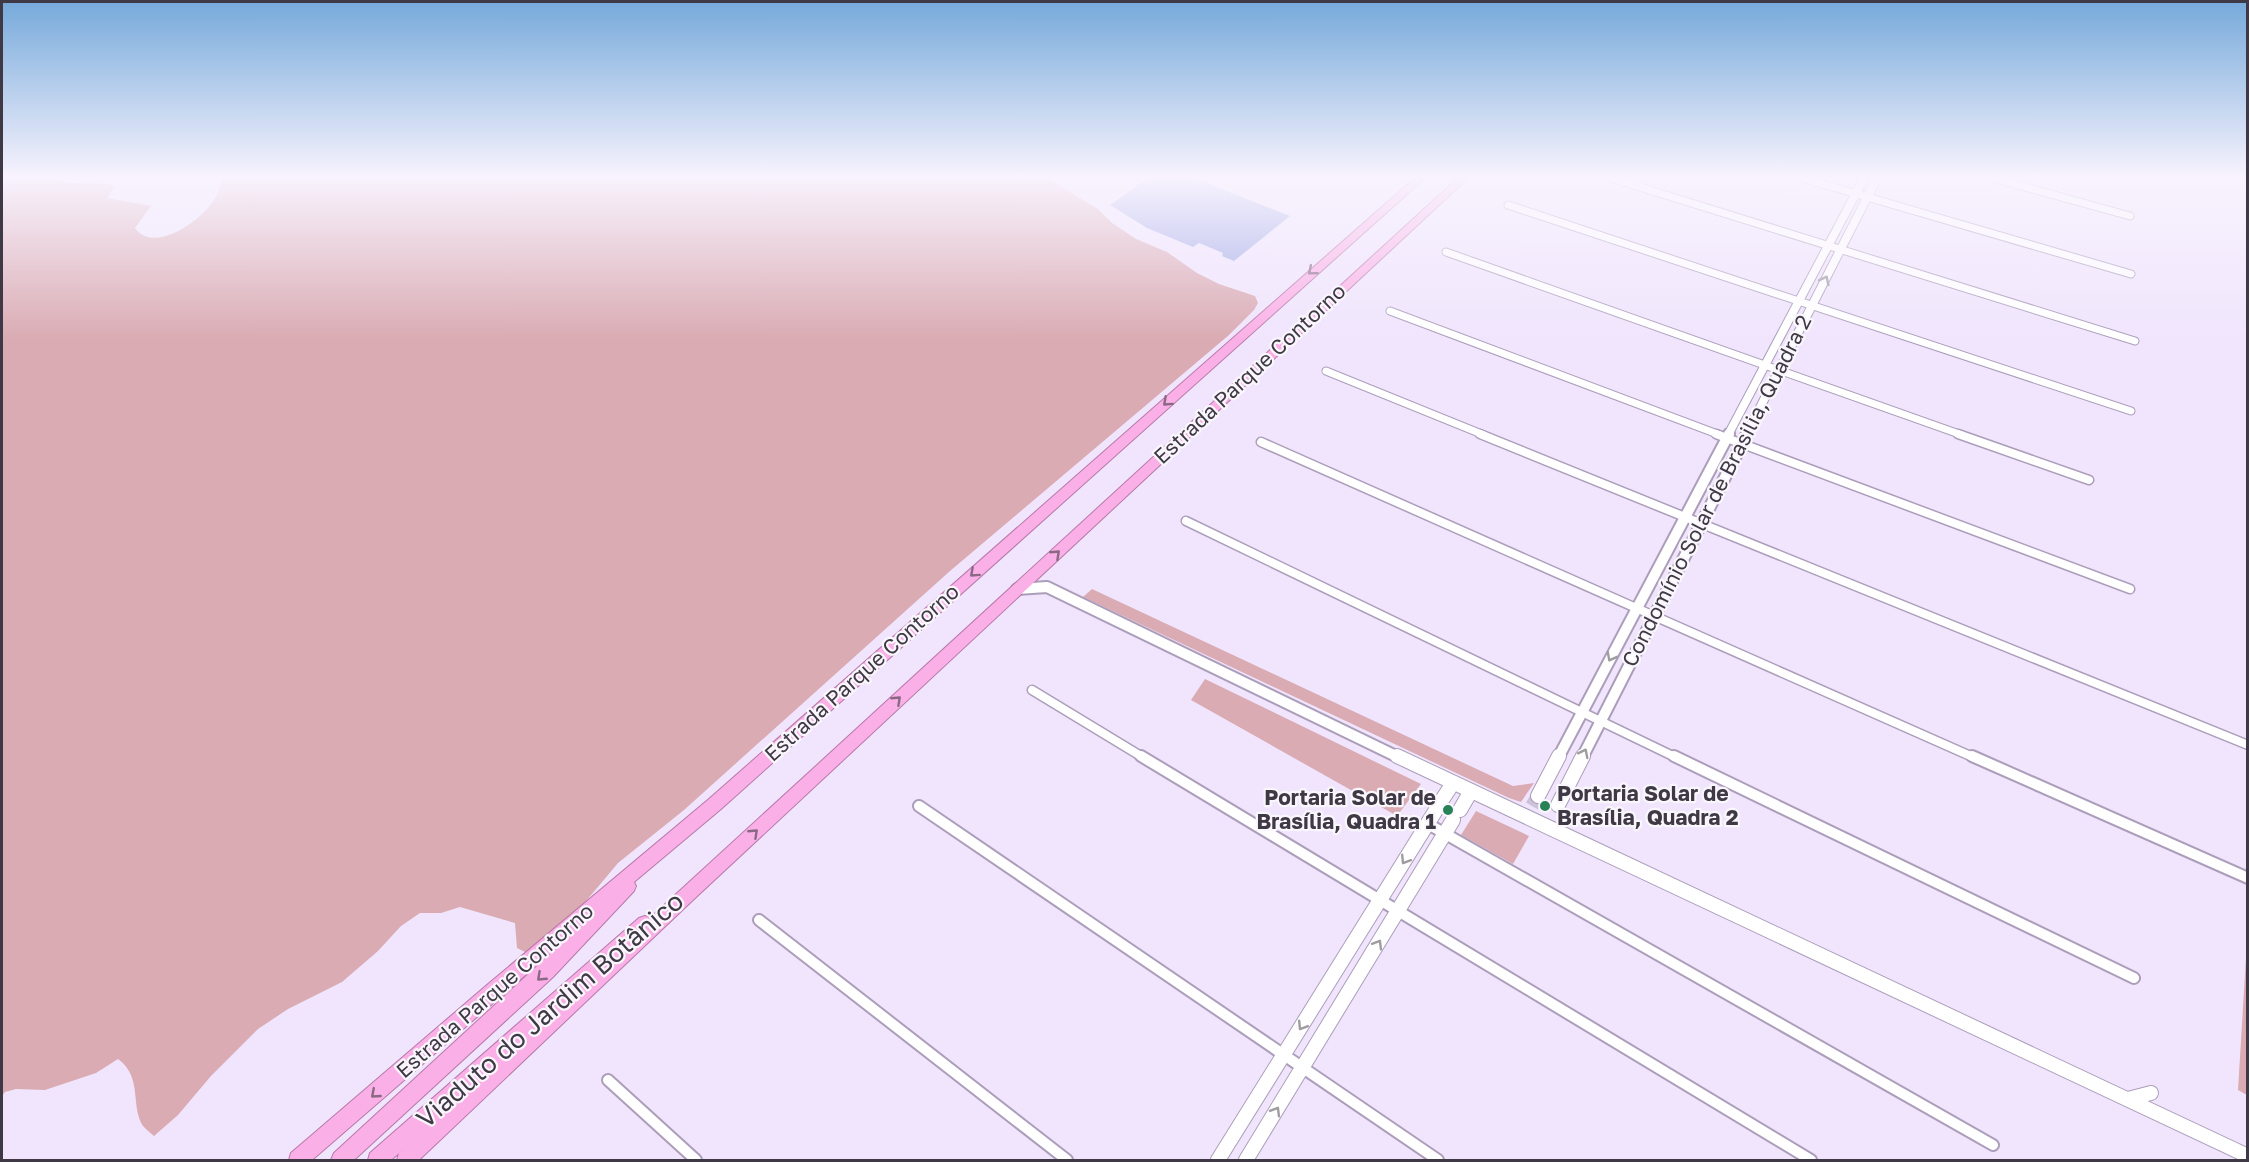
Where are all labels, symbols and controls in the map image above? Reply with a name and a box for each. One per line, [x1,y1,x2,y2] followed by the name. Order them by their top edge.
[1308,264,1319,275] one-way arrow
[1818,275,1829,286] one-way arrow
[1148,278,1351,469] street label: Estrada Parque Contorno
[1616,310,1816,671] street label: Condomínio Solar de Brasilia, Quadra 2
[1163,395,1174,406] one-way arrow
[1049,550,1060,561] one-way arrow
[971,566,981,577] one-way arrow
[759,578,964,767] street label: Estrada Parque Contorno
[1607,651,1618,661] one-way arrow
[891,696,901,707] one-way arrow
[1577,749,1588,759] one-way arrow
[1557,780,1739,830] place label: Portaria Solar de Brasília, Quadra 2
[1256,784,1436,834] place label: Portaria Solar de Brasília, Quadra 1
[1538,799,1552,813] marker: Portaria Solar de Brasília, Quadra 2
[1441,803,1455,817] marker: Portaria Solar de Brasília, Quadra 1
[748,829,758,840] one-way arrow
[1400,854,1412,864] one-way arrow
[410,885,690,1134] street label: Viaduto do Jardim Botânico
[390,897,598,1083] street label: Estrada Parque Contorno
[1370,940,1382,950] one-way arrow
[538,970,548,981] one-way arrow
[1298,1019,1309,1030] one-way arrow
[371,1087,382,1098] one-way arrow
[1269,1107,1281,1117] one-way arrow

